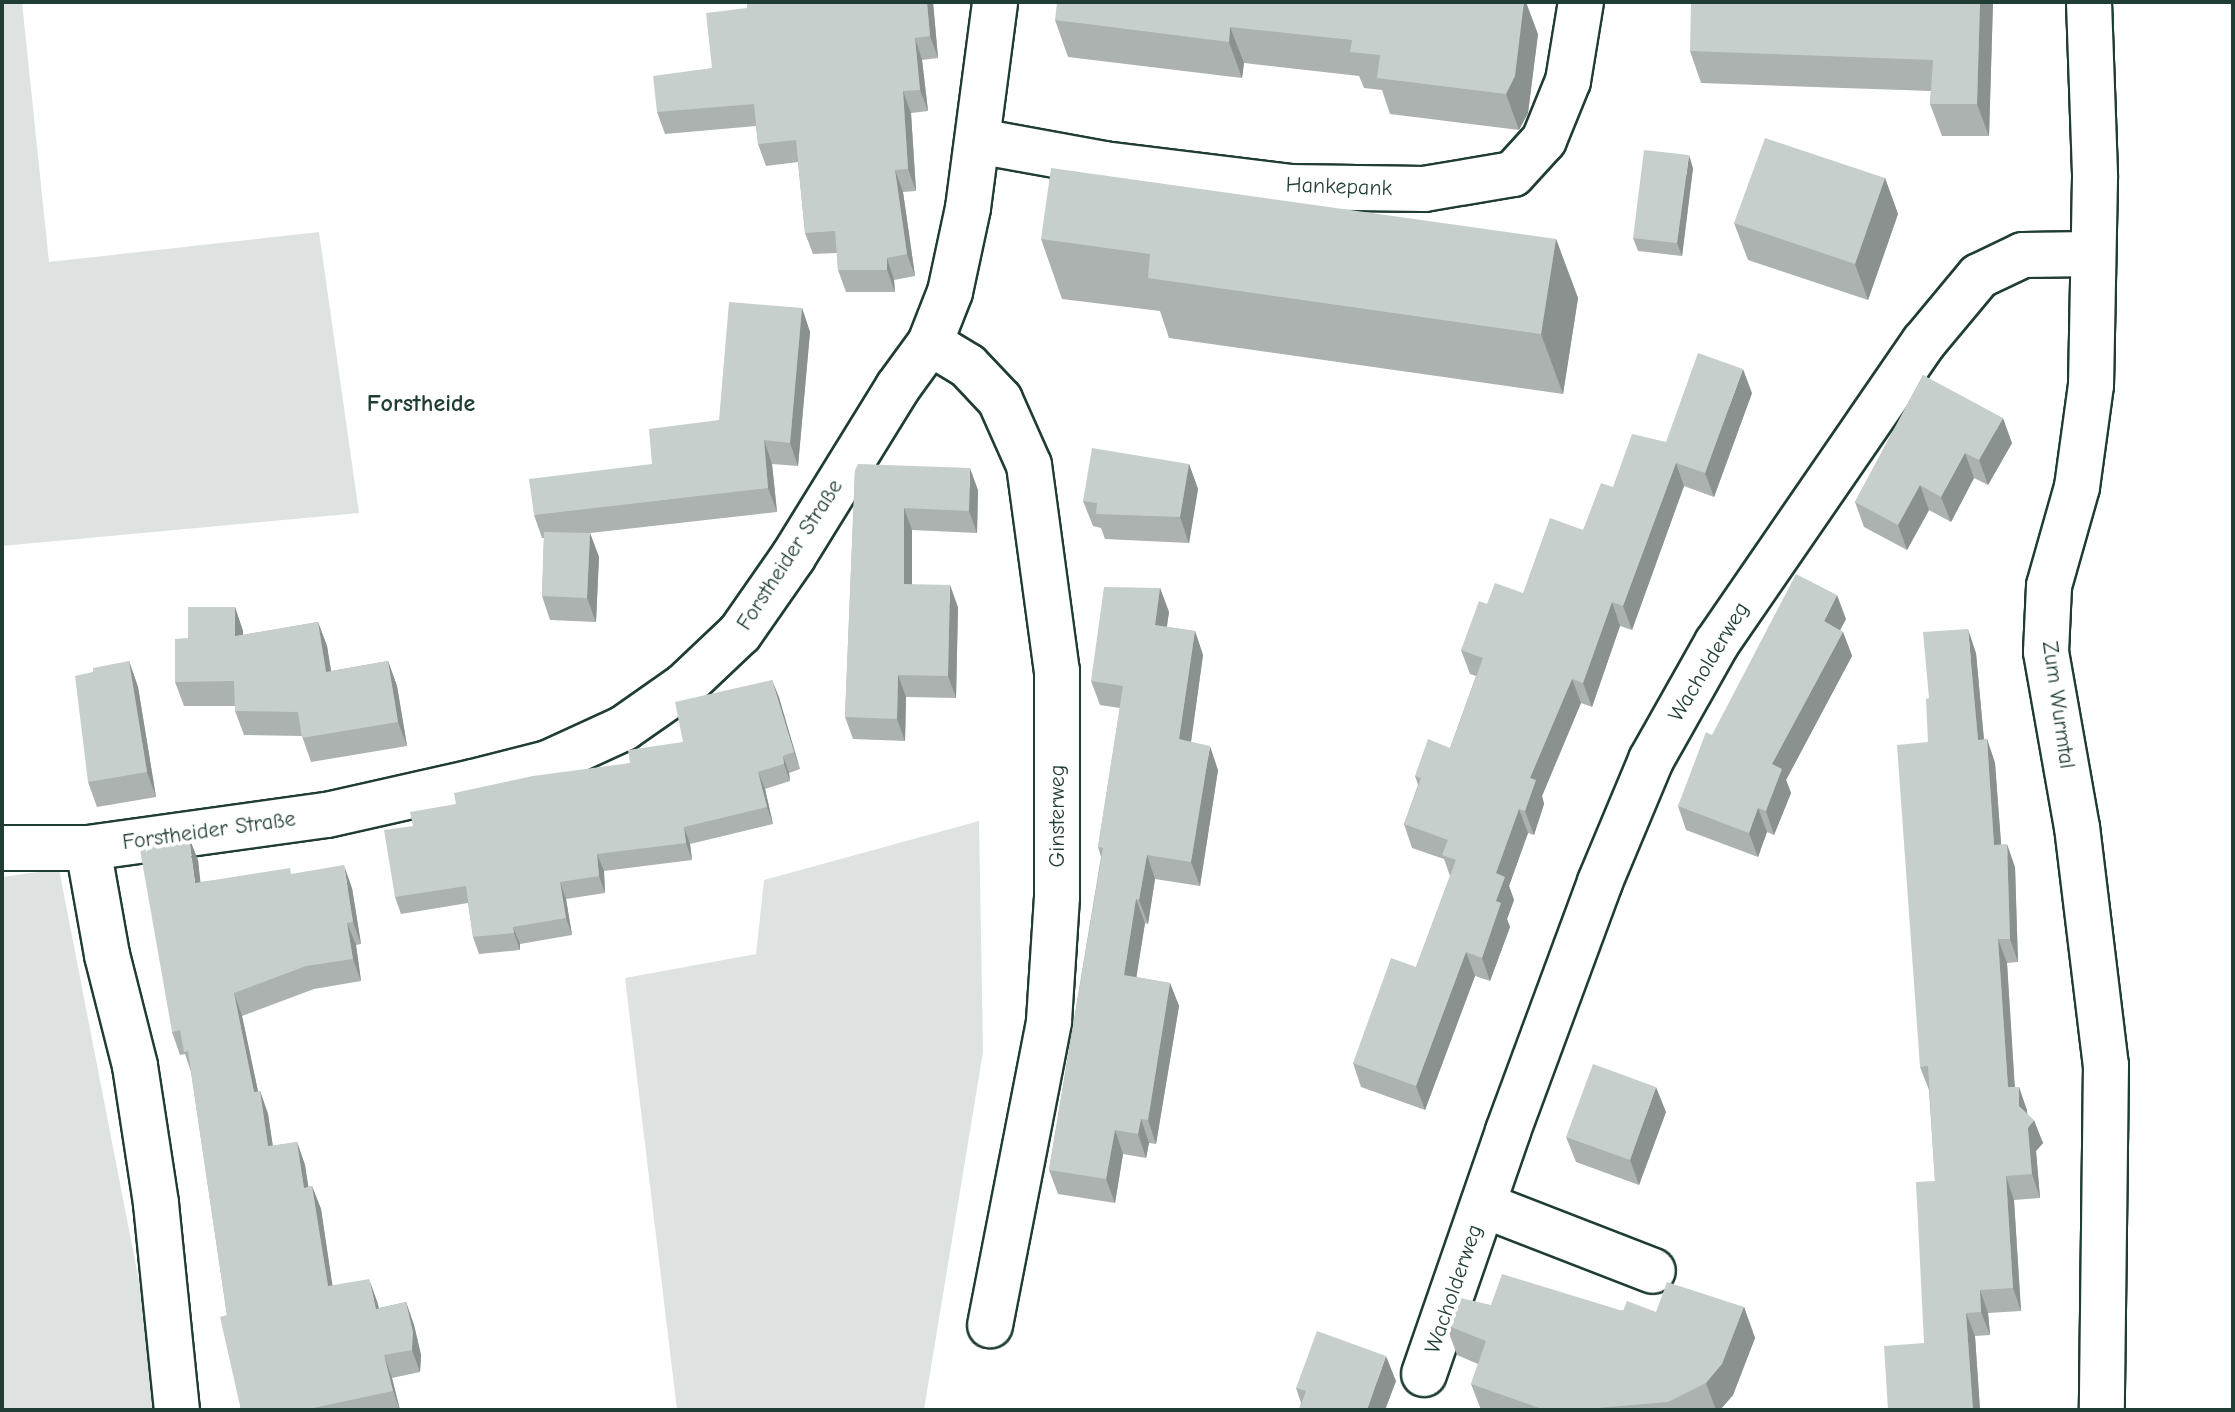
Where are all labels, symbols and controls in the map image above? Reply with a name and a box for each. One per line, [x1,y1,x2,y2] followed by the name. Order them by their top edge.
[1285,172,1393,202] street label: Hankepank
[367,390,475,418] district label: Forstheide
[731,475,849,635] street label: Forstheider Straße
[1663,597,1755,727] street label: Wacholderweg
[2036,639,2080,771] street label: Zum Wurmtal
[1045,765,1071,867] street label: Ginsterweg
[121,806,297,856] street label: Forstheider Straße
[1420,1221,1488,1357] street label: Wacholderweg

